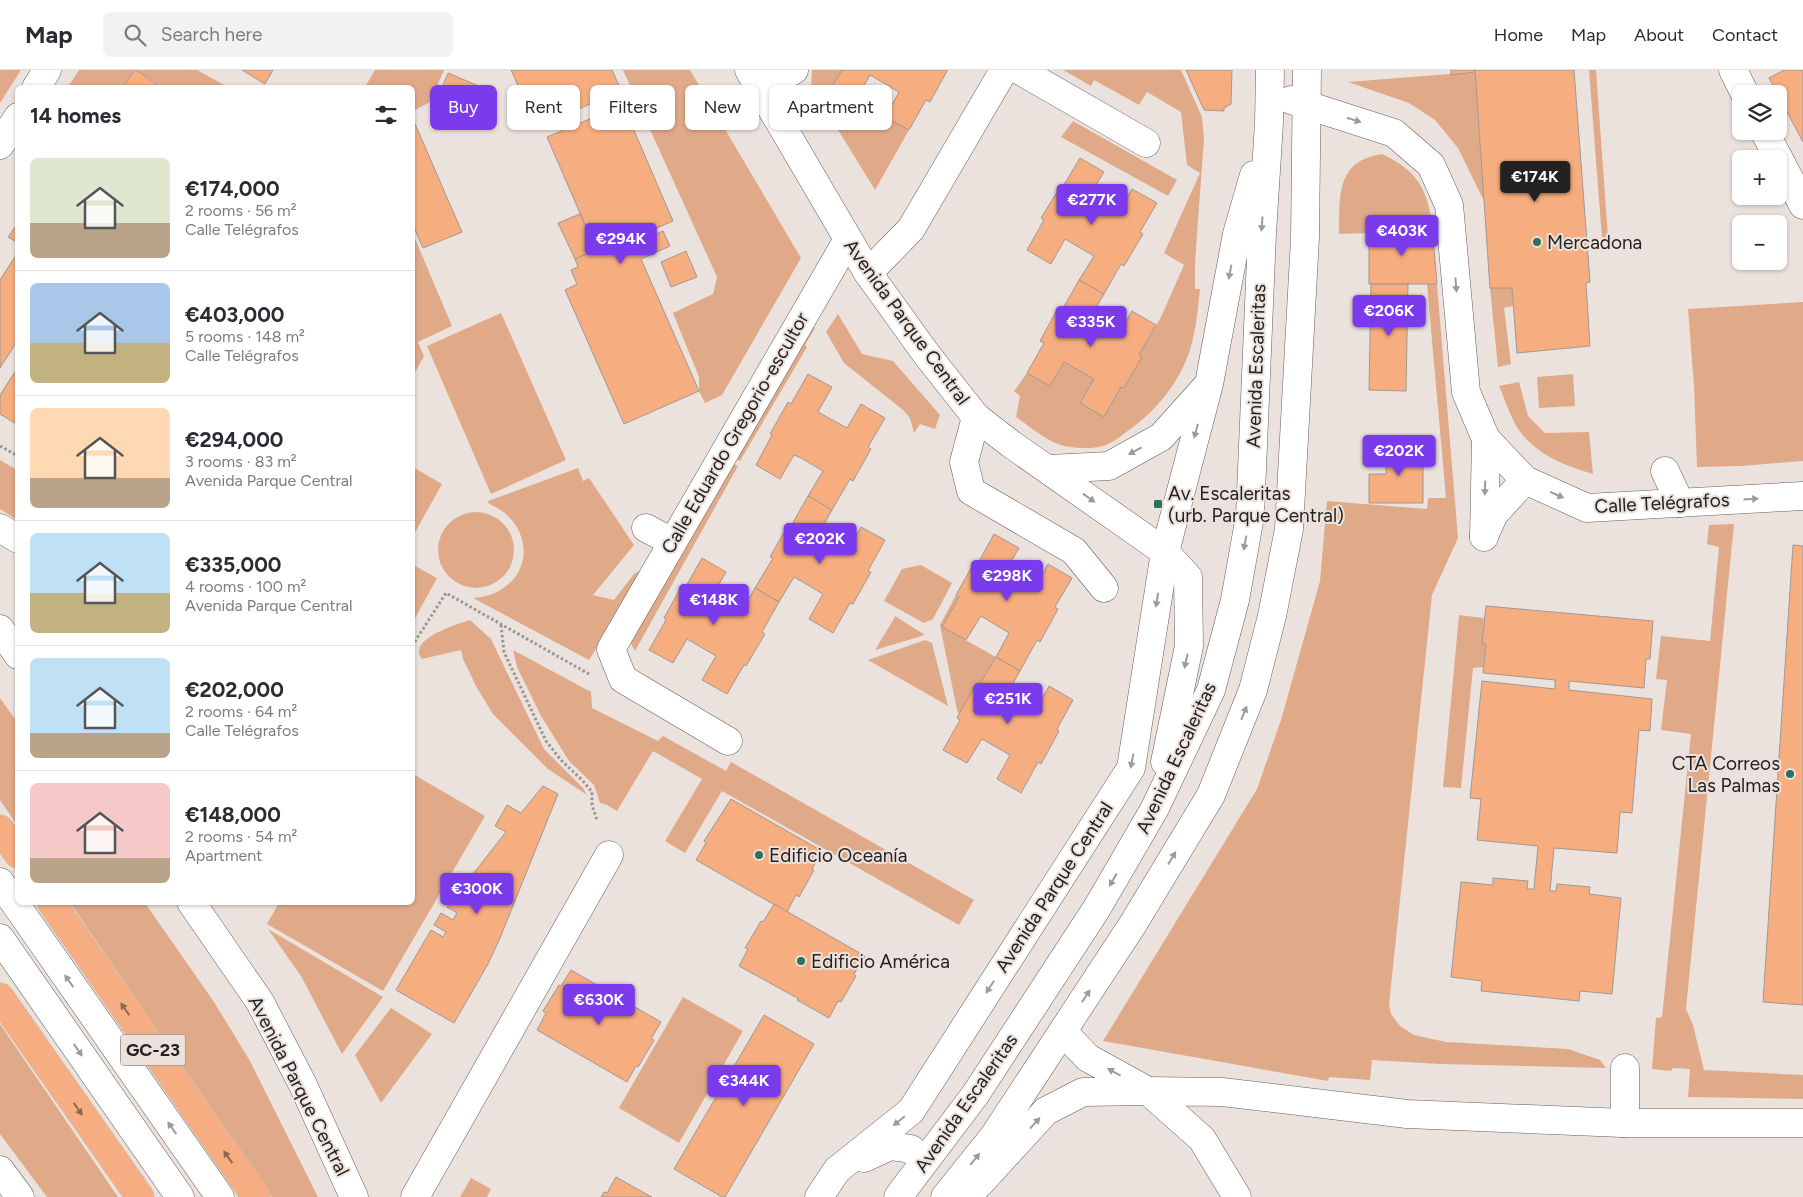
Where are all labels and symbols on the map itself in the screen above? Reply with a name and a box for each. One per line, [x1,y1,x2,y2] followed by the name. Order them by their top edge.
[1347,117,1362,125] one-way arrow
[1500,160,1570,203] pin: €174K
[1057,184,1127,226] pin: €277K
[1367,214,1437,257] pin: €403K
[1258,216,1266,232] one-way arrow
[586,222,656,265] pin: €294K
[1547,231,1642,254] place label: Mercadona
[839,235,975,409] street label: Avenida Parque Central
[1531,236,1543,248] marker: Mercadona
[1226,264,1234,279] one-way arrow
[1452,278,1460,294] one-way arrow
[1242,283,1270,449] street label: Avenida Escaleritas
[1354,294,1424,337] pin: €206K
[1056,306,1126,348] pin: €335K
[656,308,814,558] street label: Calle Eduardo Gregorio-escultor
[1192,423,1200,438] one-way arrow
[1364,434,1434,477] pin: €202K
[1129,447,1142,456] one-way arrow
[1481,480,1489,496] one-way arrow
[1168,482,1344,527] place label: Av. Escaleritas (urb. Parque Central)
[1594,488,1730,518] street label: Calle Telégrafos
[1550,491,1564,499] one-way arrow
[1082,493,1096,503] one-way arrow
[1744,494,1760,502] one-way arrow
[1152,498,1164,510] marker: Av. Escaleritas (urb. Parque Central)
[785,522,855,565] pin: €202K
[1241,536,1249,552] one-way arrow
[972,560,1042,602] pin: €298K
[679,584,749,626] pin: €148K
[1153,593,1161,609] one-way arrow
[1182,653,1190,669] one-way arrow
[1131,679,1221,837] street label: Avenida Escaleritas
[973,682,1043,725] pin: €251K
[1240,705,1248,720] one-way arrow
[1672,752,1780,797] place label: CTA Correos Las Palmas
[1127,753,1135,769] one-way arrow
[1784,768,1796,780] marker: CTA Correos Las Palmas
[990,797,1118,977] street label: Avenida Parque Central
[769,844,907,867] place label: Edificio Oceanía
[753,849,765,861] marker: Edificio Oceanía
[1168,852,1177,865] one-way arrow
[442,872,512,915] pin: €300K
[1108,874,1117,887] one-way arrow
[811,950,950,973] place label: Edificio América
[795,955,807,967] marker: Edificio América
[64,974,74,988] one-way arrow
[985,980,995,994] one-way arrow
[564,984,634,1026] pin: €630K
[1081,989,1091,1002] one-way arrow
[244,992,354,1180] street label: Avenida Parque Central
[120,1002,130,1016] one-way arrow
[909,1029,1023,1177] street label: Avenida Escaleritas
[120,1034,186,1066] road number: GC-23
[73,1043,83,1057] one-way arrow
[709,1064,779,1107] pin: €344K
[1107,1068,1122,1076] one-way arrow
[73,1102,83,1116] one-way arrow
[893,1115,906,1126] one-way arrow
[1029,1118,1041,1130] one-way arrow
[167,1122,177,1135] one-way arrow
[223,1150,233,1164] one-way arrow
[970,1153,981,1166] one-way arrow

